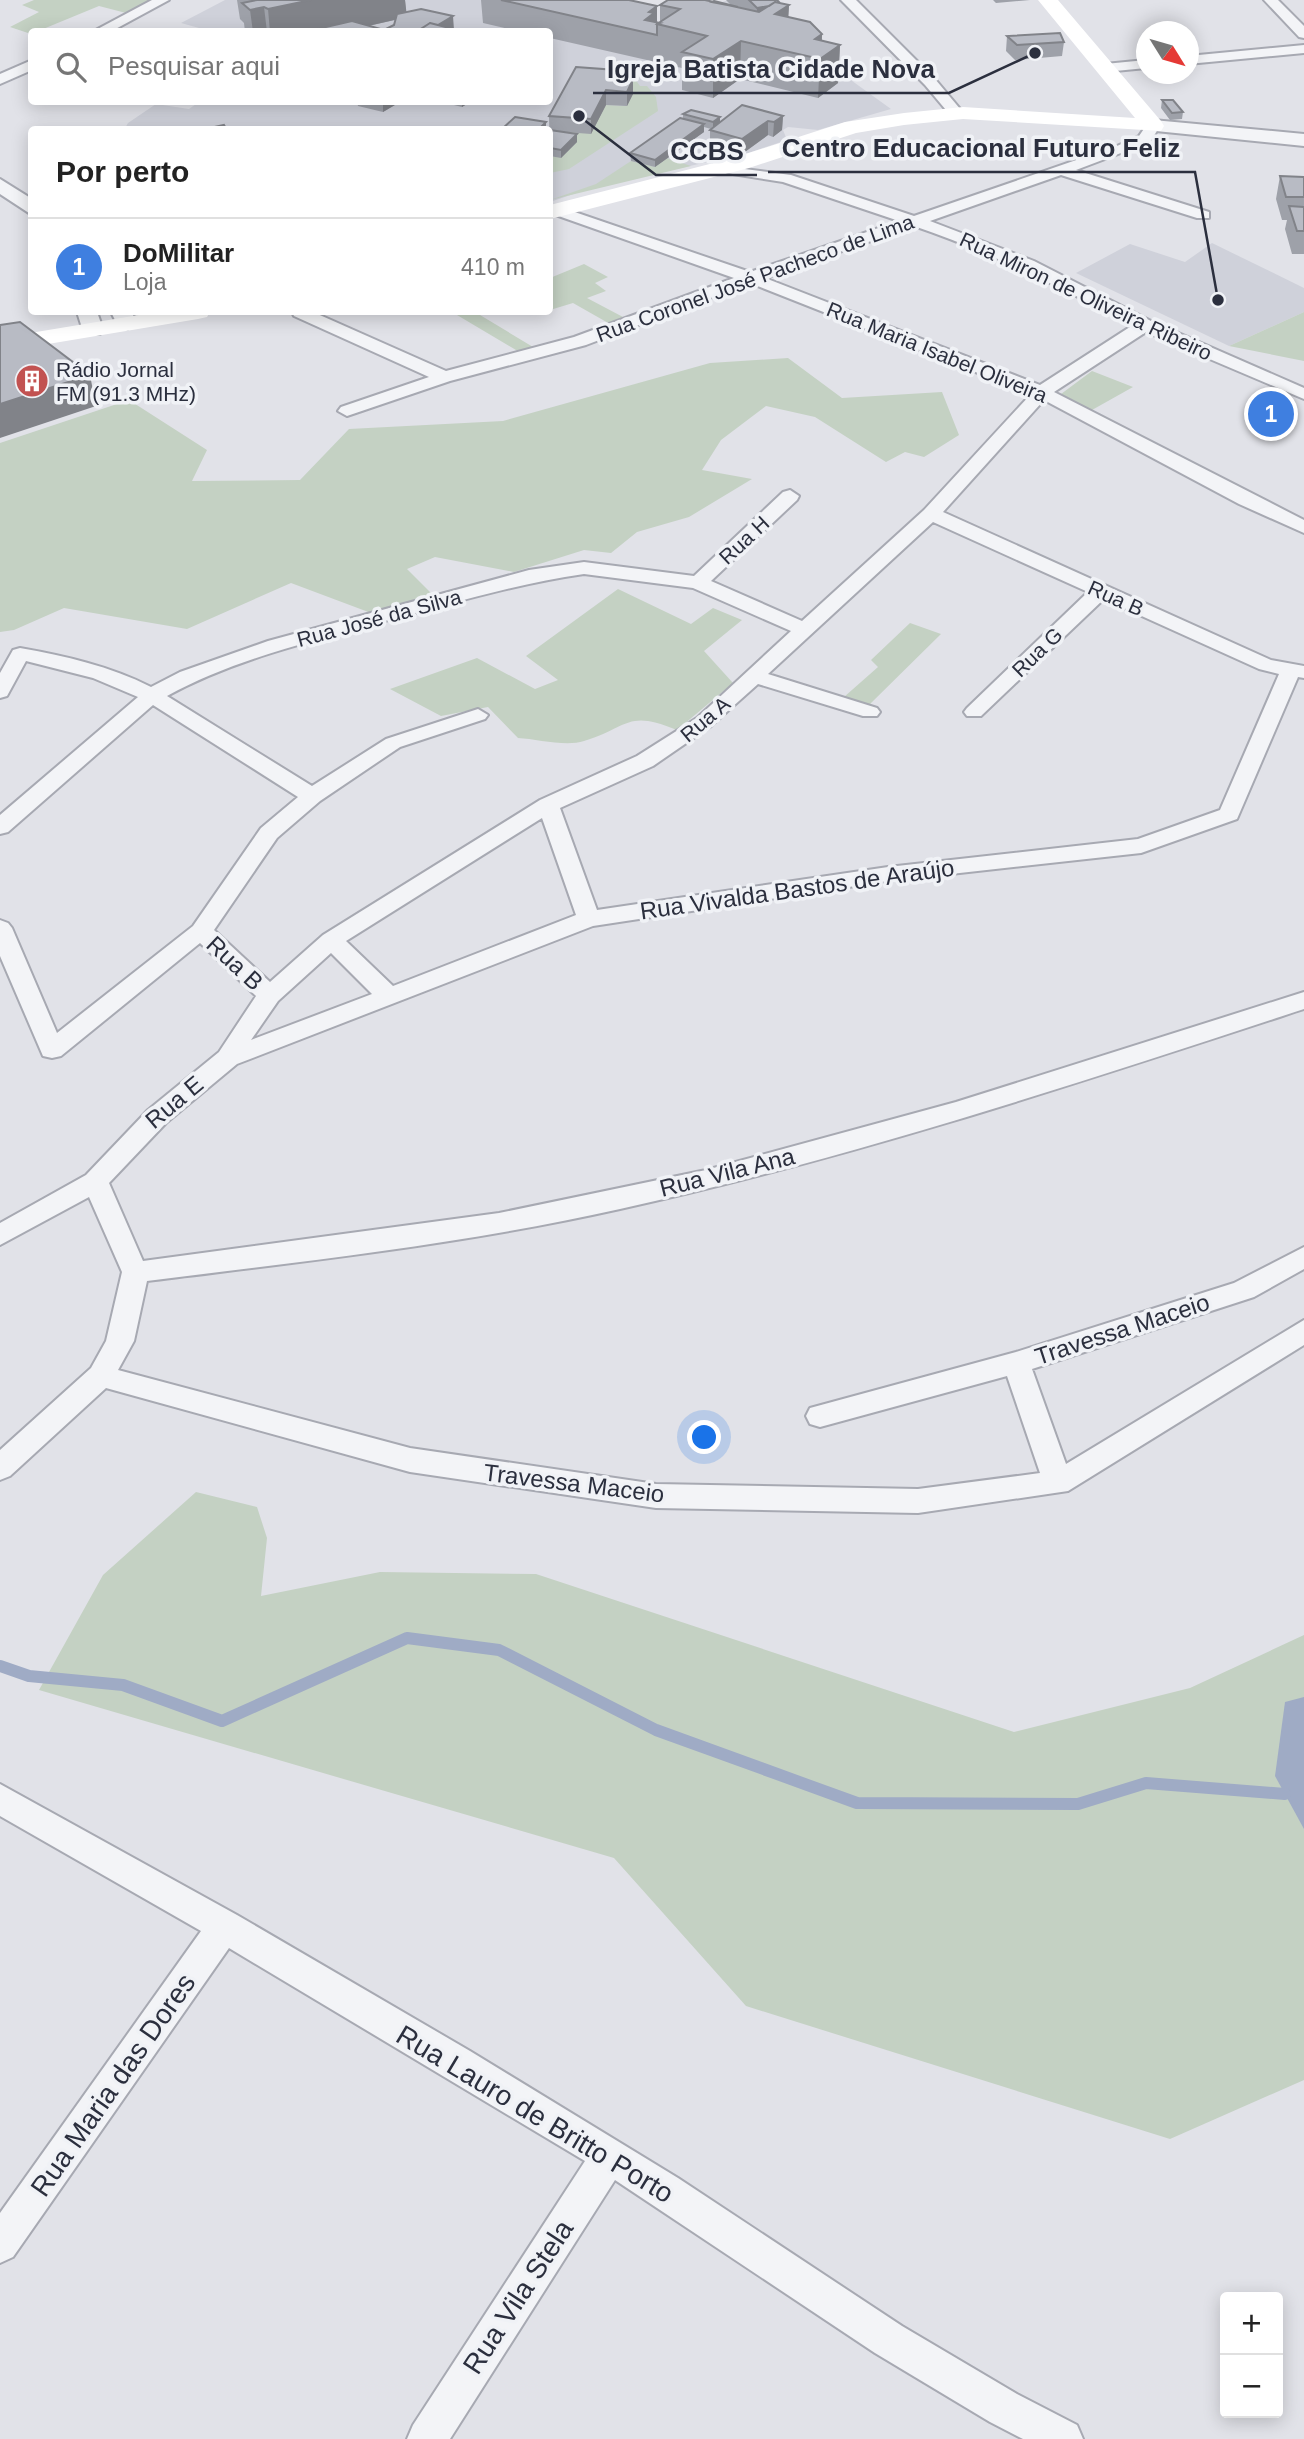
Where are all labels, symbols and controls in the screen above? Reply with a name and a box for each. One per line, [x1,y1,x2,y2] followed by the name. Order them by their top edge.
[1136,21,1199,84] north arrow
[28,28,553,105] search box
[593,46,949,93] callout: Igreja Batista Cidade Nova
[52,48,90,86] icon: search
[108,51,280,81] text: Pesquisar aqui
[607,54,936,84] text: Igreja Batista Cidade Nova
[768,125,1195,172] callout: Centro Educacional Futuro Feliz
[656,128,757,175] callout: CCBS
[782,133,1180,163] text: Centro Educacional Futuro Feliz
[670,136,744,166] text: CCBS
[56,155,189,188] text: Por perto
[593,210,917,346] street label: Rua Coronel José Pacheco de Lima
[956,227,1216,365] street label: Rua Miron de Oliveira Ribeiro
[123,238,234,268] text: DoMilitar
[73,254,85,280] text: 1
[461,254,525,280] text: 410 m
[123,269,166,295] text: Loja
[823,297,1051,407] street label: Rua Maria Isabel Oliveira
[56,358,196,405] place label: Rádio Jornal FM (91.3 MHz)
[13,362,51,400] building icon: Rádio Jornal FM (91.3 MHz)
[1248,388,1294,440] pin: 1
[714,511,774,569] street label: Rua H
[1085,576,1147,620] street label: Rua B
[294,585,464,651] street label: Rua José da Silva
[1007,623,1067,681] street label: Rua G
[676,692,734,746] street label: Rua A
[638,854,956,924] street label: Rua Vivalda Bastos de Araújo
[201,930,269,996] street label: Rua B
[140,1070,208,1134] street label: Rua E
[657,1142,798,1202] street label: Rua Vila Ana
[1031,1288,1213,1370] street label: Travessa Maceio
[687,1420,721,1454] your location
[482,1459,666,1507] street label: Travessa Maceio
[24,1968,202,2202] street label: Rua Maria das Dores
[391,2019,679,2209] street label: Rua Lauro de Britto Porto
[457,2214,579,2380] street label: Rua Vila Stela
[1220,2292,1283,2418] map controls
[1220,2292,1283,2355] button: +
[1220,2355,1283,2418] button: −

